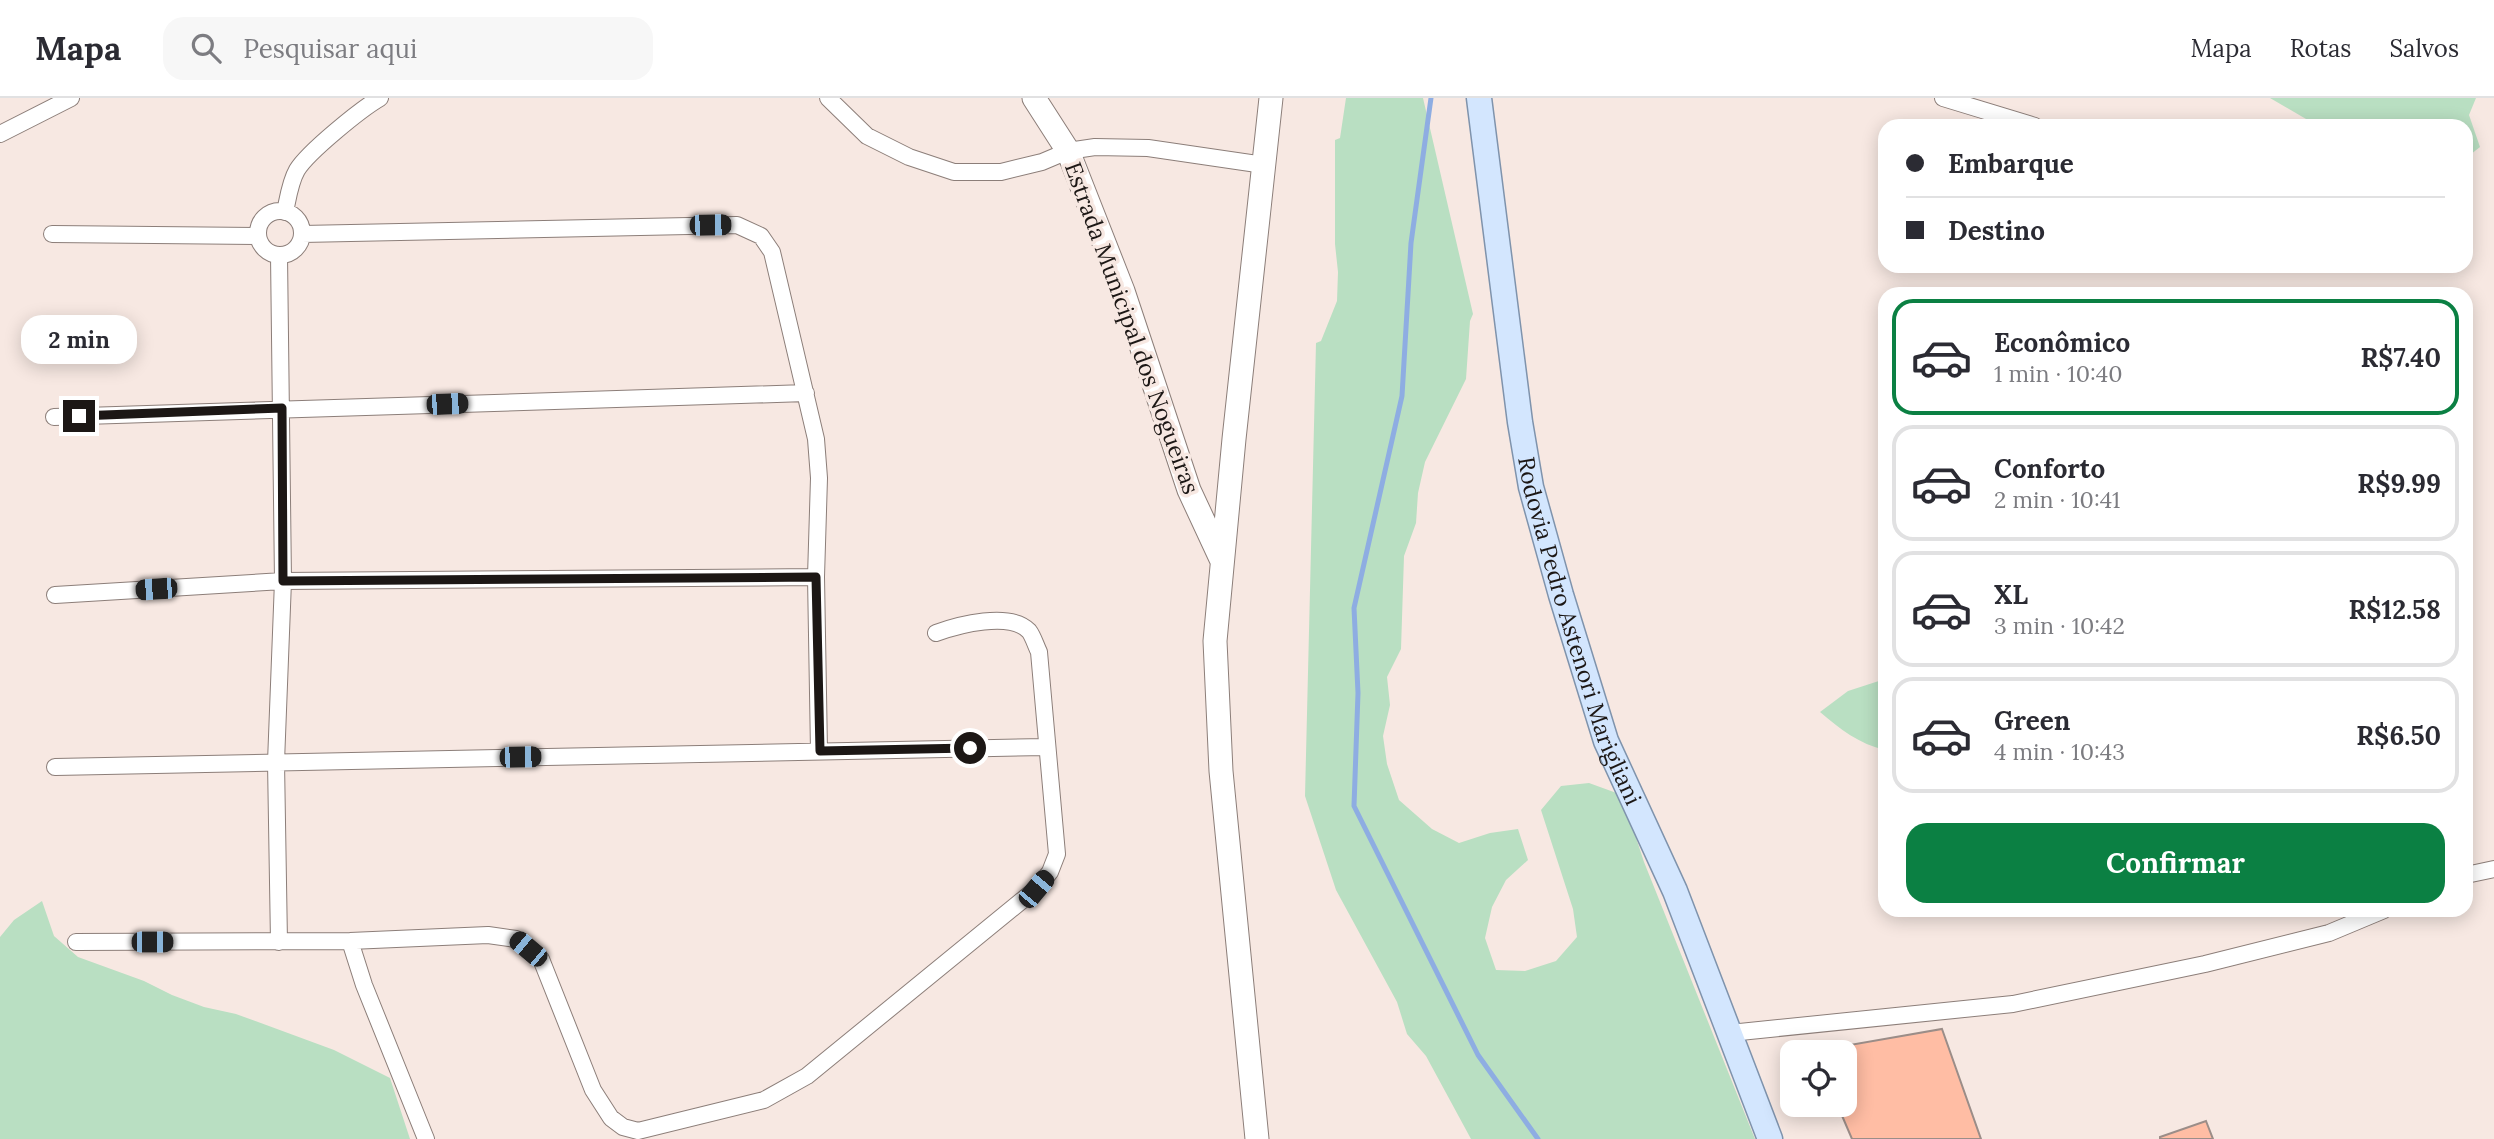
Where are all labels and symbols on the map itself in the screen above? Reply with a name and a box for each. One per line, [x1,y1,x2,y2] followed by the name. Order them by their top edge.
[1059,158,1206,498] street label: Estrada Municipal dos Nogueiras
[689,214,732,236] car
[21,314,137,364] callout: 2 min
[426,393,469,415] car
[63,400,95,432] route end
[1512,454,1648,809] street label: Rodovia Pedro Astenori Marigliani
[135,577,178,601] car
[954,732,986,764] route start
[499,746,542,768] car
[1015,866,1058,912] car
[506,927,551,971] car
[132,932,174,953] car

